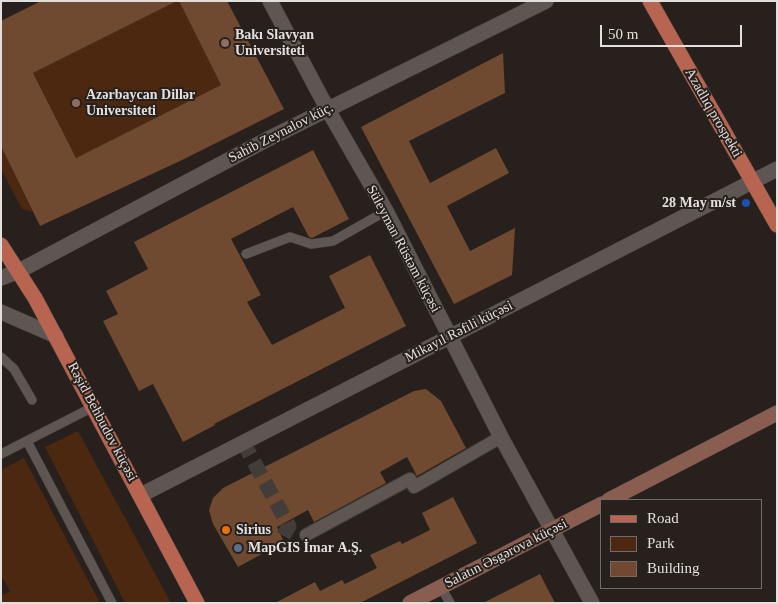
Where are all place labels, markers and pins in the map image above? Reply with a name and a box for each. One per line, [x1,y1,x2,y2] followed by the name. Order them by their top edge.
[235,27,314,59] place label: Bakı Slavyan Universiteti
[219,37,231,49] marker: Bakı Slavyan Universiteti
[86,87,195,120] place label: Azərbaycan Dillər Universiteti
[70,97,82,109] marker: Azərbaycan Dillər Universiteti
[662,195,736,211] place label: 28 May m/st
[740,197,752,209] marker: 28 May m/st
[236,522,271,538] place label: Sirius
[220,524,232,536] marker: Sirius
[248,540,362,556] place label: MapGIS İmar A.Ş.
[232,542,244,554] marker: MapGIS İmar A.Ş.

